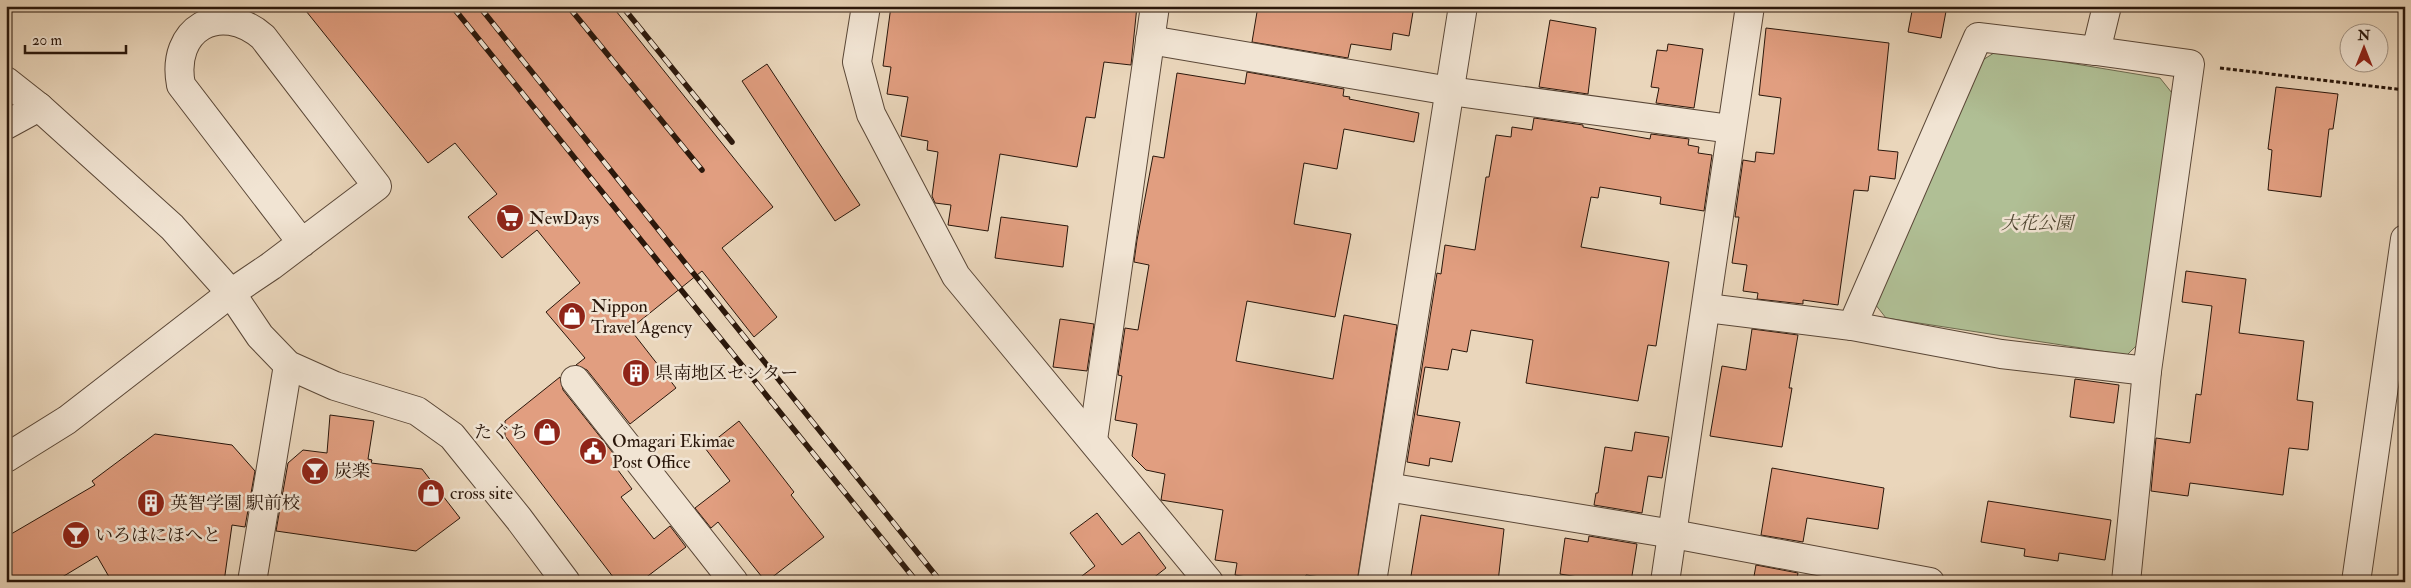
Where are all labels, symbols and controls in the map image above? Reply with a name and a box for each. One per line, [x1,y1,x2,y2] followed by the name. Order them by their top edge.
[25,22,126,54] scale bar
[2338,22,2388,72] north arrow
[2357,27,2371,44] text: N
[32,31,62,50] text: 20 m
[495,203,525,233] supermarket icon: NewDays
[529,207,599,230] place label: NewDays
[2001,212,2076,235] park label: 大花公園
[591,295,693,339] place label: Nippon Travel Agency
[557,301,587,331] shop icon: Nippon Travel Agency
[621,358,651,388] building icon: 県南地区センター
[655,362,798,385] place label: 県南地区センター
[532,417,562,447] shop icon: たぐち
[474,421,528,444] place label: たぐち
[612,430,735,474] place label: Omagari Ekimae Post Office
[578,436,608,466] public building icon: Omagari Ekimae Post Office
[300,456,330,486] bar icon: 炭楽
[334,460,370,483] place label: 炭楽
[416,478,446,508] shop icon: cross site
[450,482,513,505] place label: cross site
[136,488,166,518] building icon: 英智学園 駅前校
[170,492,300,515] place label: 英智学園 駅前校
[61,520,91,550] bar icon: いろはにほへと
[95,524,221,547] place label: いろはにほへと

